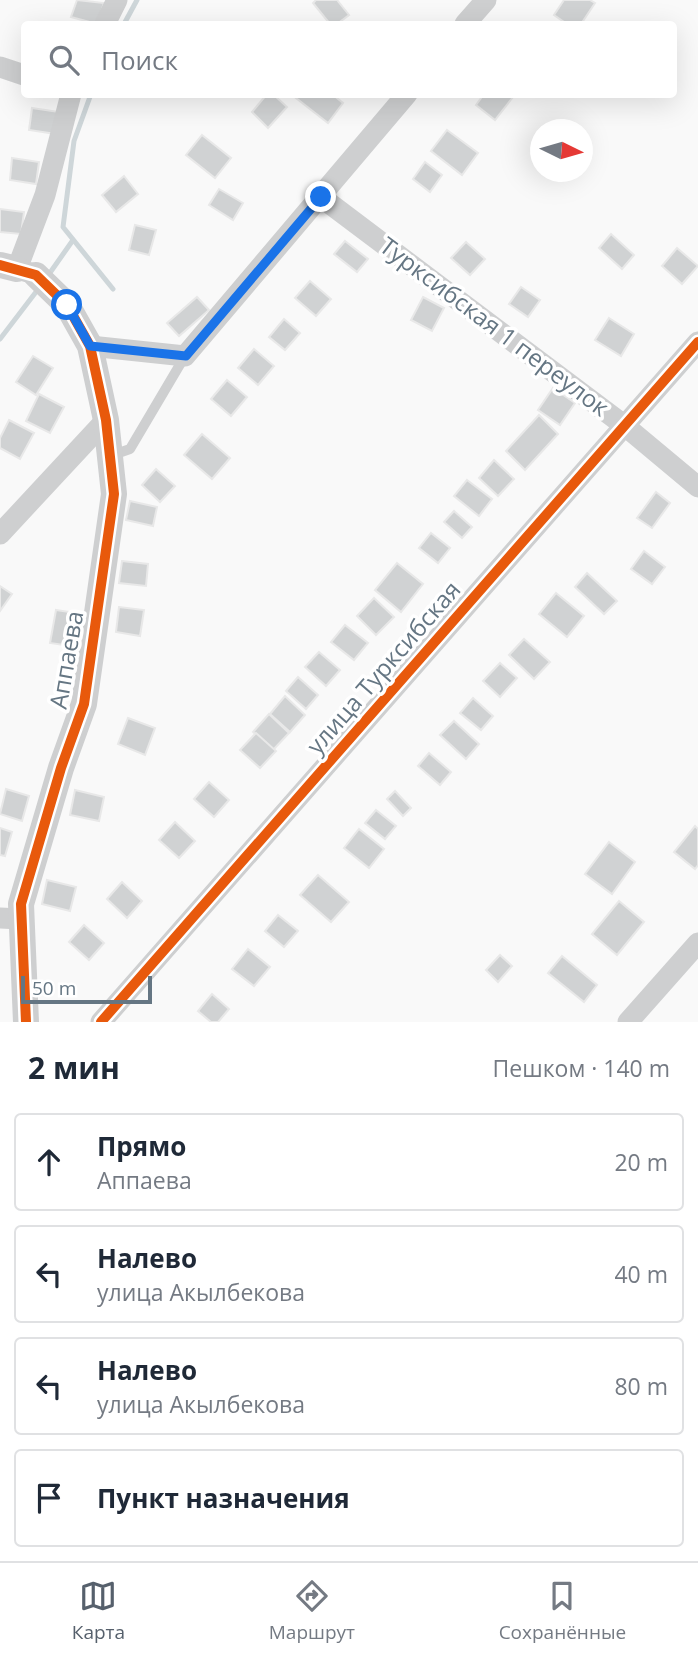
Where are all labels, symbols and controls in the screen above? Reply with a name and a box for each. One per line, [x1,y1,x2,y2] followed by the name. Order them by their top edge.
[21,21,677,98] search box
[45,41,83,79] icon: search
[101,42,178,78] text: Поиск
[530,119,593,182] north arrow
[305,181,336,212] route end
[373,229,617,423] street label: Турксибская 1 переулок
[51,289,82,320] route start
[298,573,467,761] street label: улица Турксибская
[41,608,90,711] street label: Аппаева
[21,973,152,1005] scale bar
[32,975,76,1001] text: 50 m
[28,1047,120,1088] text: 2 мин
[493,1052,670,1084] text: Пешком · 140 m
[97,1128,186,1164] text: Прямо
[30,1143,68,1181] icon: ahead
[614,1146,668,1178] text: 20 m
[97,1164,192,1196] text: Аппаева
[97,1240,197,1276] text: Налево
[30,1255,68,1293] icon: left
[614,1258,668,1290] text: 40 m
[97,1276,305,1308] text: улица Акылбекова
[97,1352,197,1388] text: Налево
[30,1367,68,1405] icon: left
[614,1370,668,1402] text: 80 m
[97,1388,305,1420] text: улица Акылбекова
[30,1479,68,1517] icon: arrive
[97,1480,350,1516] text: Пункт назначения
[72,1577,125,1645] tab: Карта
[269,1577,355,1645] tab: Маршрут
[499,1577,626,1645] tab: Сохранённые

